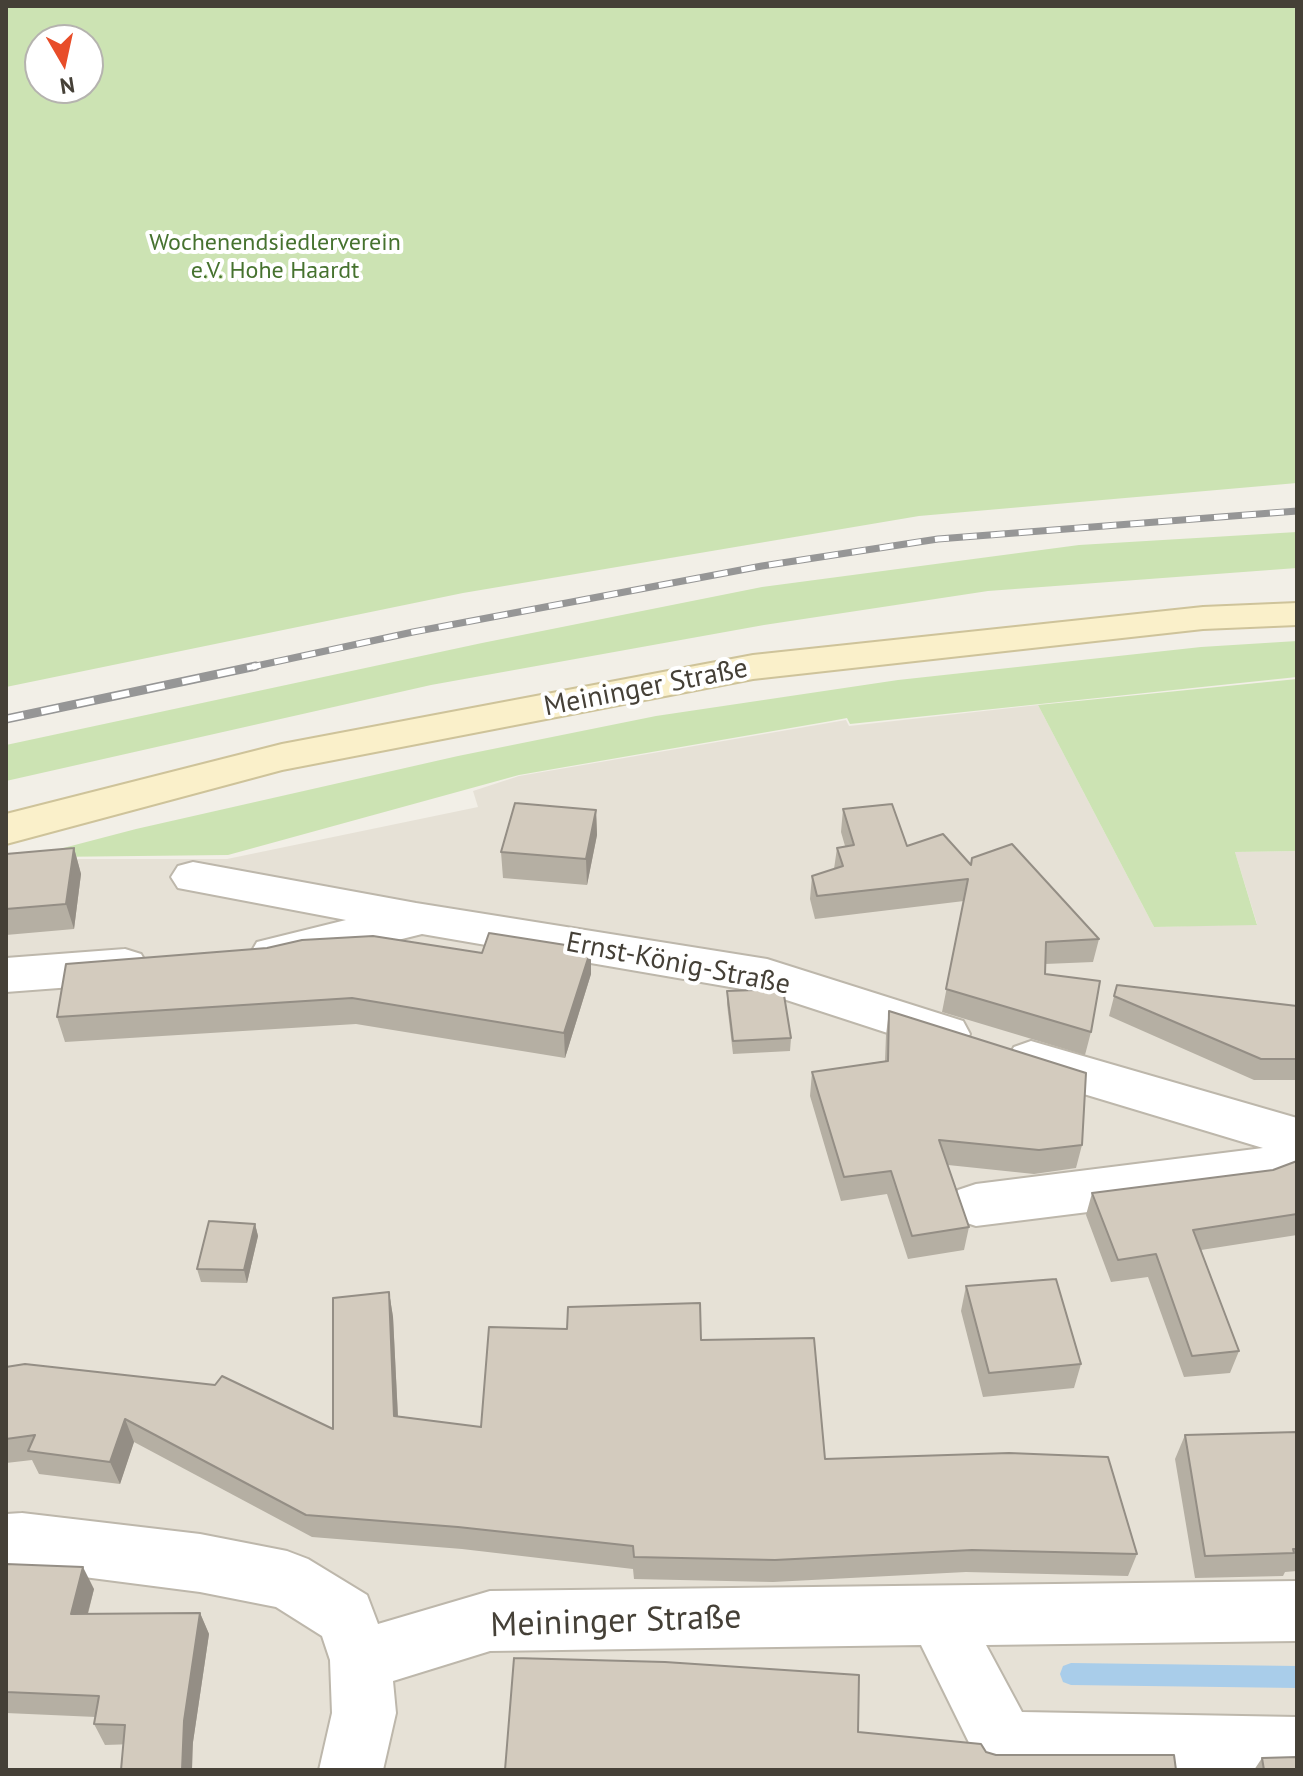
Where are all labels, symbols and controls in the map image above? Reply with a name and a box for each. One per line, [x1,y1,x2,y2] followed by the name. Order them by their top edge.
[24,24,104,104] north arrow
[58,71,77,101] text: N
[149,229,401,285] park label: Wochenendsiedlerverein e.V. Hohe Haardt
[541,652,751,724] street label: Meininger Straße
[563,926,793,1002] street label: Ernst-König-Straße
[490,1597,742,1647] street label: Meininger Straße

